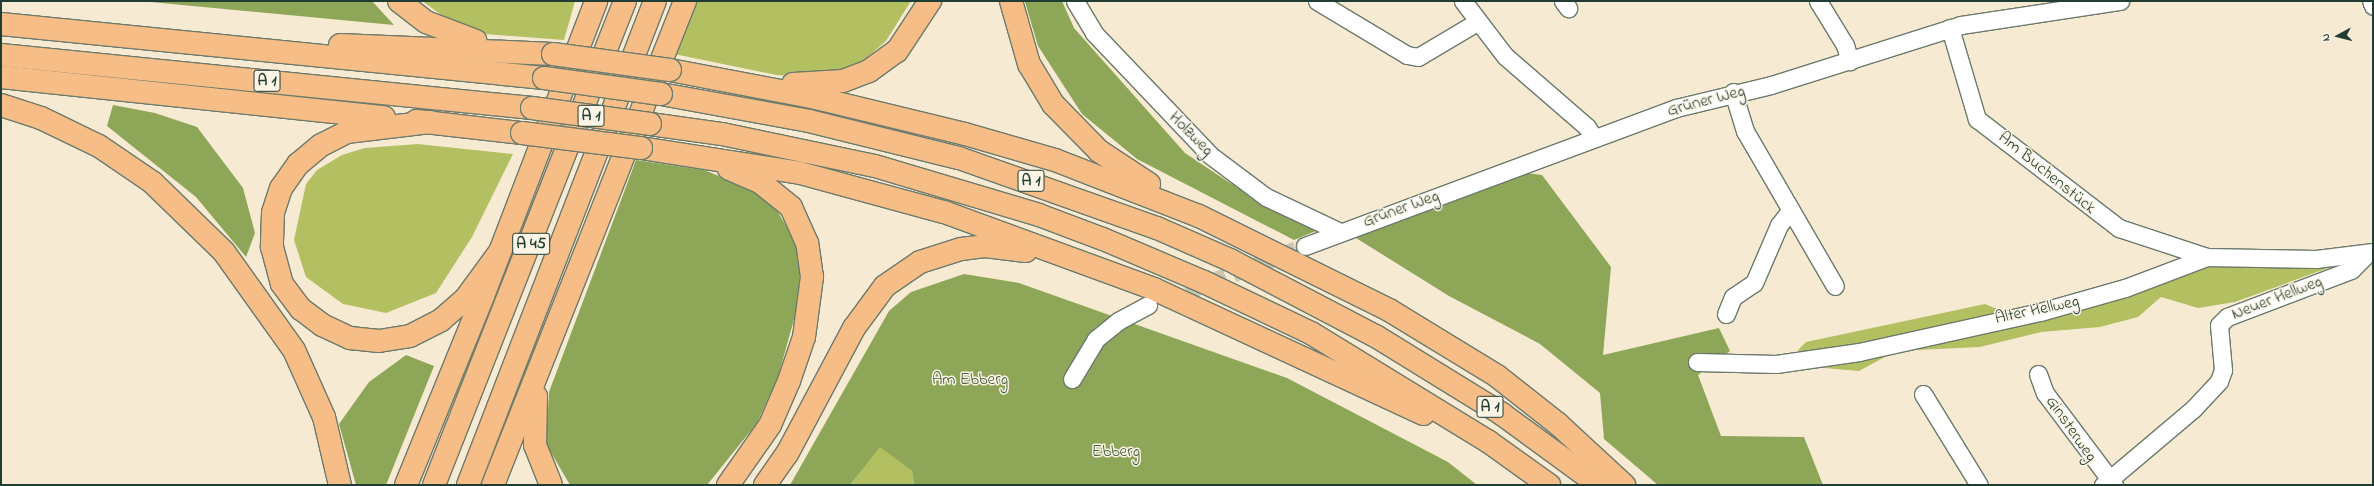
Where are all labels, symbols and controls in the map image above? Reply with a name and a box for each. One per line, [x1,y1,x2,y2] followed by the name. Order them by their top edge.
[2318,16,2358,56] north arrow
[2318,33,2334,42] text: N
[253,67,281,95] road number: A 1
[1665,81,1747,121] street label: Grüner Weg
[577,102,605,130] road number: A 1
[1164,107,1218,161] street label: Holzweg
[1994,127,2100,219] street label: Am Buchenstück
[1017,167,1045,195] road number: A 1
[1360,186,1442,232] street label: Grüner Weg
[512,230,550,258] road number: A 45
[2229,271,2325,325] street label: Neuer Hellweg
[1993,291,2081,329] street label: Alter Hellweg
[932,370,1008,390] park label: Am Ebberg
[2041,392,2101,466] street label: Ginsterweg
[1476,393,1504,421] road number: A 1
[1092,442,1140,462] park label: Ebberg

